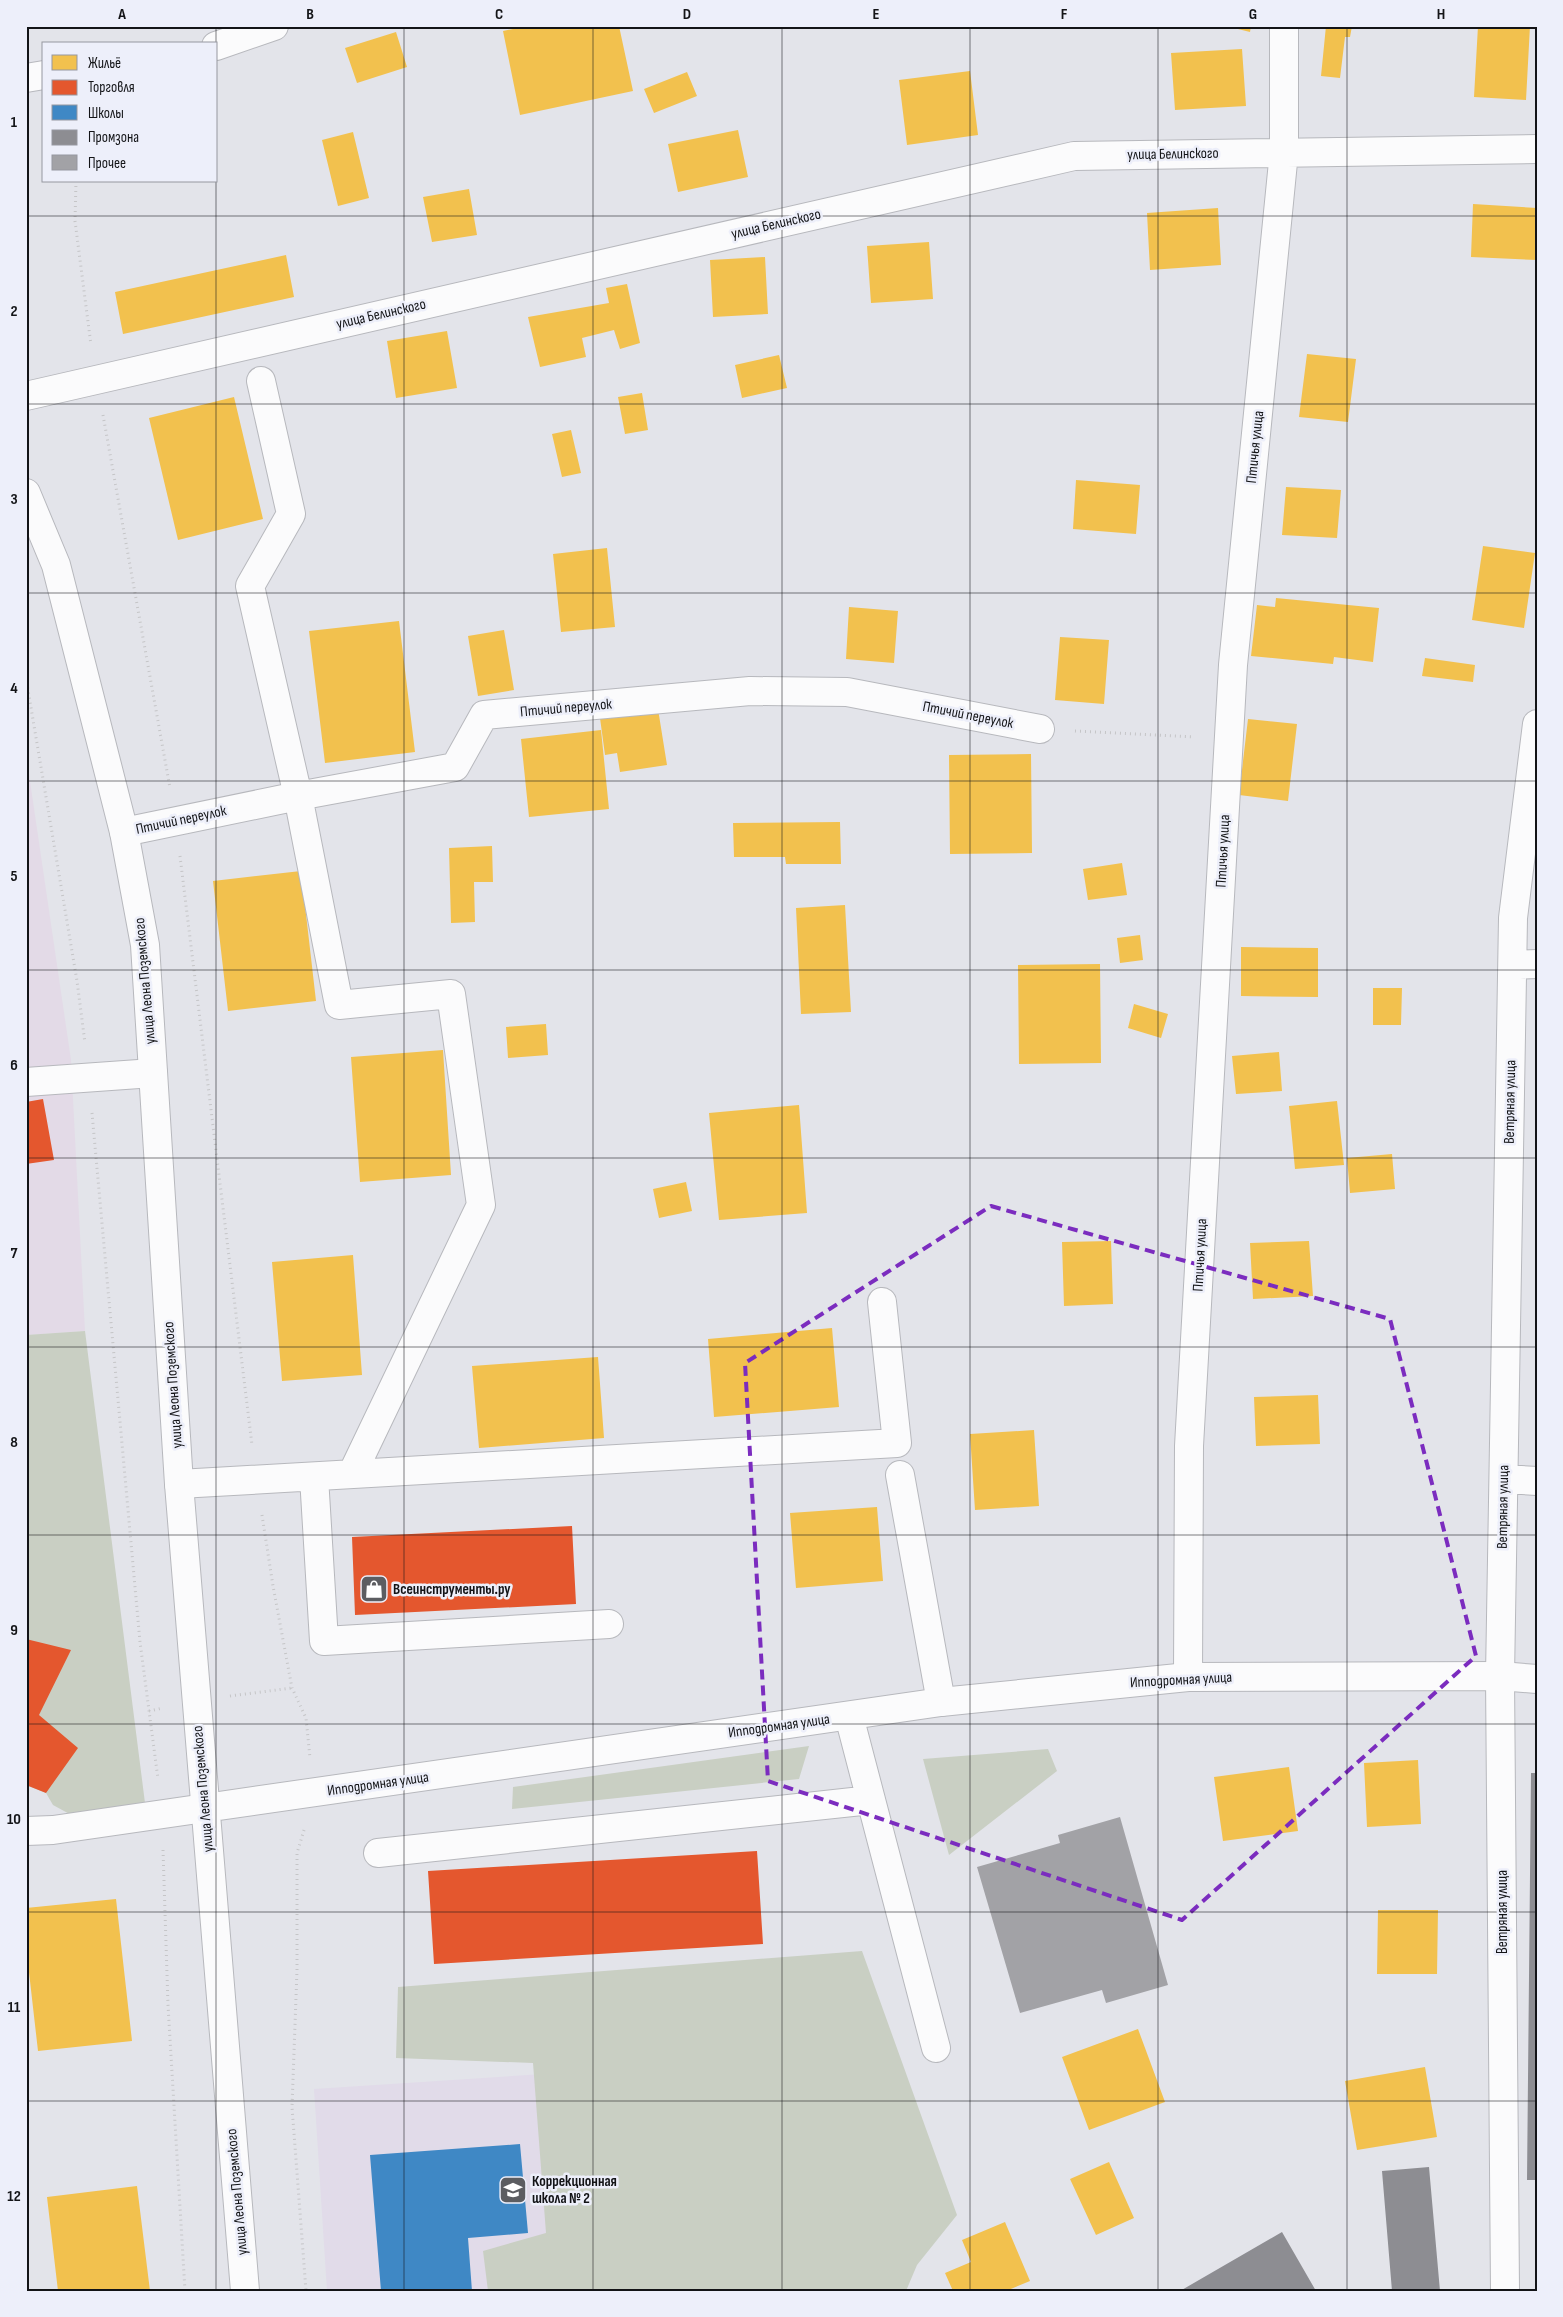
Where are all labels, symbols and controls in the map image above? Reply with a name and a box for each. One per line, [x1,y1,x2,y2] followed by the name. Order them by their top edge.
[117,5,126,24] text: A
[306,5,314,24] text: B
[495,5,503,24] text: C
[683,5,691,24] text: D
[873,5,880,24] text: E
[1061,5,1068,24] text: F
[1249,5,1257,24] text: G
[1437,5,1445,24] text: H
[42,42,218,182] legend
[88,54,121,73] text: Жильё
[88,78,135,97] text: Торговля
[88,104,124,123] text: Школы
[11,113,18,132] text: 1
[88,128,139,147] text: Промзона
[1127,144,1219,164] street label: улица Белинского
[88,154,126,173] text: Прочее
[729,204,823,244] street label: улица Белинского
[334,294,428,334] street label: улица Белинского
[10,302,18,321] text: 2
[1242,410,1268,484] street label: Птичья улица
[10,490,18,509] text: 3
[10,679,18,698] text: 4
[519,694,613,721] street label: Птичий переулок
[921,697,1015,733] street label: Птичий переулок
[134,801,228,839] street label: Птичий переулок
[1212,814,1234,888] street label: Птичья улица
[10,867,18,886] text: 5
[130,917,160,1045] street label: улица Леона Поземского
[10,1056,18,1075] text: 6
[1500,1060,1520,1144] street label: Ветряная улица
[1189,1218,1211,1292] street label: Птичья улица
[11,1244,18,1263] text: 7
[159,1321,187,1449] street label: улица Леона Поземского
[10,1433,18,1452] text: 8
[1493,1465,1513,1549] street label: Ветряная улица
[359,1574,389,1604] shop icon: Всеинструменты.ру
[393,1580,511,1599] place label: Всеинструменты.ру
[10,1621,18,1640] text: 9
[1129,1668,1233,1692] street label: Ипподромная улица
[727,1709,831,1743] street label: Ипподромная улица
[188,1725,218,1853] street label: улица Леона Поземского
[326,1767,430,1801] street label: Ипподромная улица
[7,1810,21,1829] text: 10
[1493,1870,1512,1954] street label: Ветряная улица
[8,1998,21,2017] text: 11
[222,2128,252,2256] street label: улица Леона Поземского
[532,2172,617,2208] place label: Коррекционная школа № 2
[498,2175,528,2205] school or university icon: Коррекционная школа № 2
[7,2187,21,2206] text: 12

